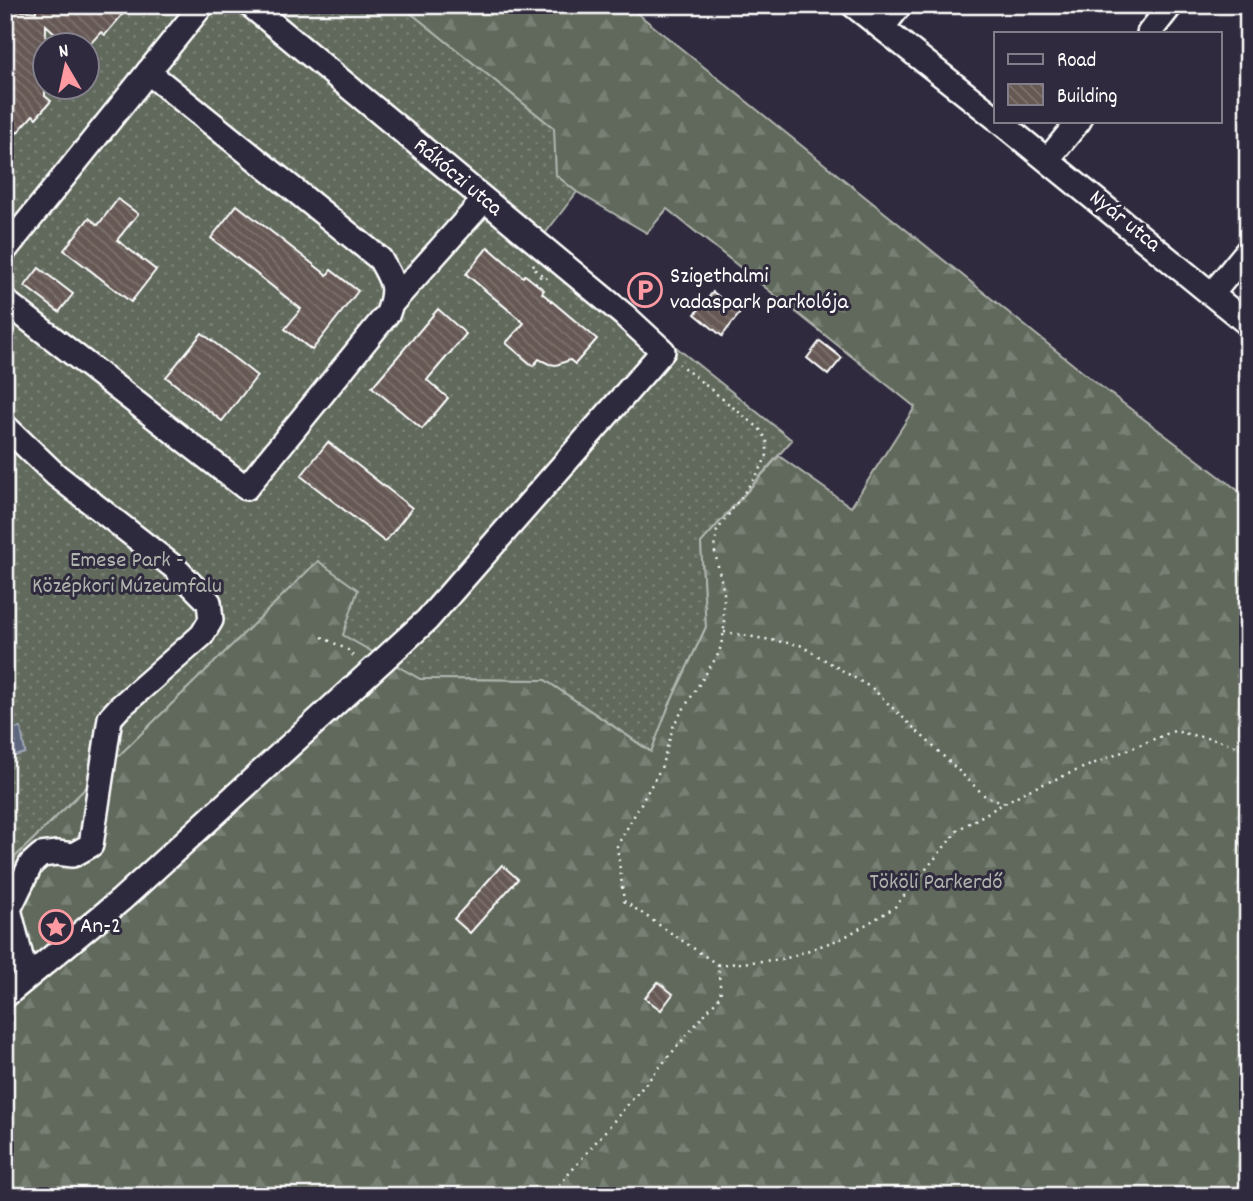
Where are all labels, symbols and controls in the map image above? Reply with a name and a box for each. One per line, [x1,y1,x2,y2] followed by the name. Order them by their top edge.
[32,32,102,102] north arrow
[994,32,1222,122] legend
[57,39,71,67] text: N
[1057,47,1096,77] text: Road
[1057,83,1117,113] text: Building
[405,131,510,226] street label: Rákóczi utca
[1081,183,1168,262] street label: Nyár utca
[670,261,850,320] place label: Szigethalmi vadaspark parkolója
[626,271,664,309] parking icon: Szigethalmi vadaspark parkolója
[32,545,222,604] park label: Emese Park - Középkori Múzeumfalu
[870,867,1003,900] park label: Tököli Parkerdő
[37,908,75,946] place icon: An-2
[80,911,121,944] place label: An-2

